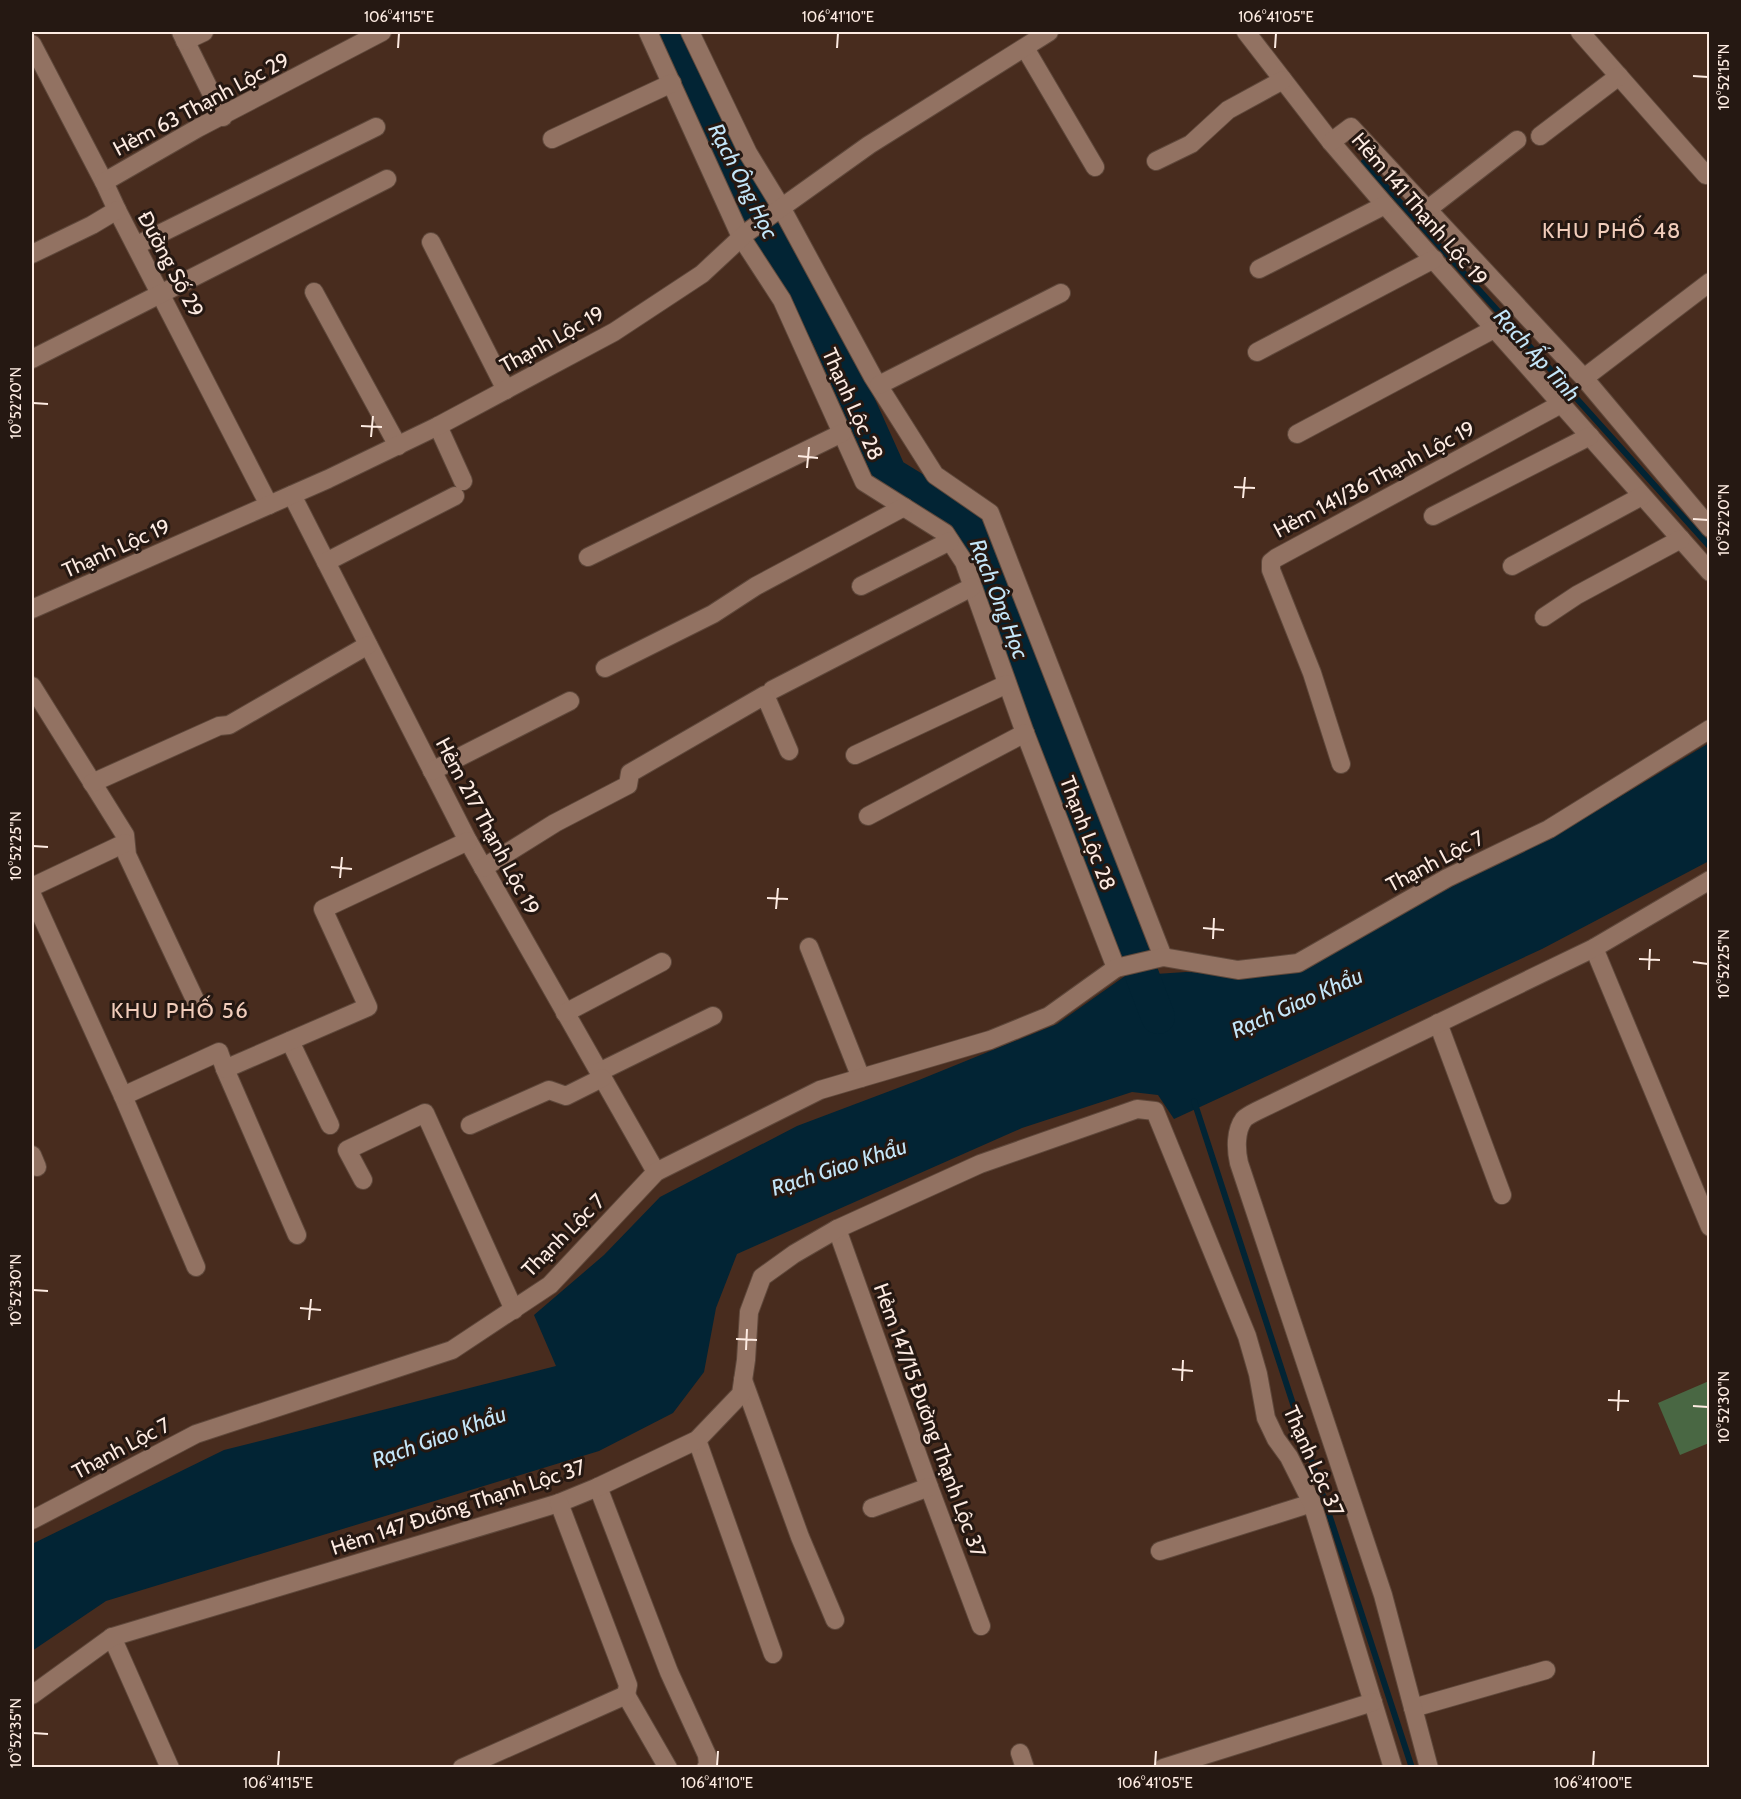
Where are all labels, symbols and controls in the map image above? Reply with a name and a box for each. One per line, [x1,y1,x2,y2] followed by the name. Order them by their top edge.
[364,8,434,26] text: 106°41'15"E
[802,8,874,26] text: 106°41'10"E
[1238,8,1314,26] text: 106°41'05"E
[1715,44,1733,110] text: 10°52'15"N
[109,47,293,161] street label: Hẻm 63 Thạnh Lộc 29
[702,119,784,244] water label: Rạch Ông Học
[1347,127,1493,291] street label: Hẻm 141 Thạnh Lộc 19
[133,207,209,321] street label: Đường Số 29
[1542,215,1682,244] district label: KHU PHỐ 48
[496,300,608,378] street label: Thạnh Lộc 19
[1488,302,1587,407] water label: Rạch Ấp Tình
[817,344,889,464] street label: Thạnh Lộc 28
[7,367,25,439] text: 10°52'20"N
[1269,415,1479,543] street label: Hẻm 141/36 Thạnh Lộc 19
[1715,484,1733,556] text: 10°52'20"N
[58,513,174,583] street label: Thạnh Lộc 19
[964,535,1034,663] water label: Rạch Ông Học
[431,733,545,919] street label: Hẻm 217 Thạnh Lộc 19
[1055,772,1121,894] street label: Thạnh Lộc 28
[7,811,25,881] text: 10°52'25"N
[1382,825,1489,897] street label: Thạnh Lộc 7
[1715,929,1733,999] text: 10°52'25"N
[1227,962,1367,1044] water label: Rạch Giao Khẩu
[111,995,249,1024] district label: KHU PHỐ 56
[768,1132,910,1202] water label: Rạch Giao Khẩu
[516,1188,610,1282] street label: Thạnh Lộc 7
[7,1254,25,1326] text: 10°52'30"N
[869,1280,991,1561] street label: Hẻm 147/15 Đường Thạnh Lộc 37
[1715,1371,1733,1443] text: 10°52'30"N
[368,1400,510,1474] water label: Rạch Giao Khẩu
[1278,1402,1350,1521] street label: Thạnh Lộc 37
[68,1412,175,1484] street label: Thạnh Lộc 7
[328,1454,589,1560] street label: Hẻm 147 Đường Thạnh Lộc 37
[7,1698,25,1768] text: 10°52'35"N
[243,1774,313,1792] text: 106°41'15"E
[681,1774,753,1792] text: 106°41'10"E
[1117,1774,1193,1792] text: 106°41'05"E
[1554,1774,1632,1792] text: 106°41'00"E

